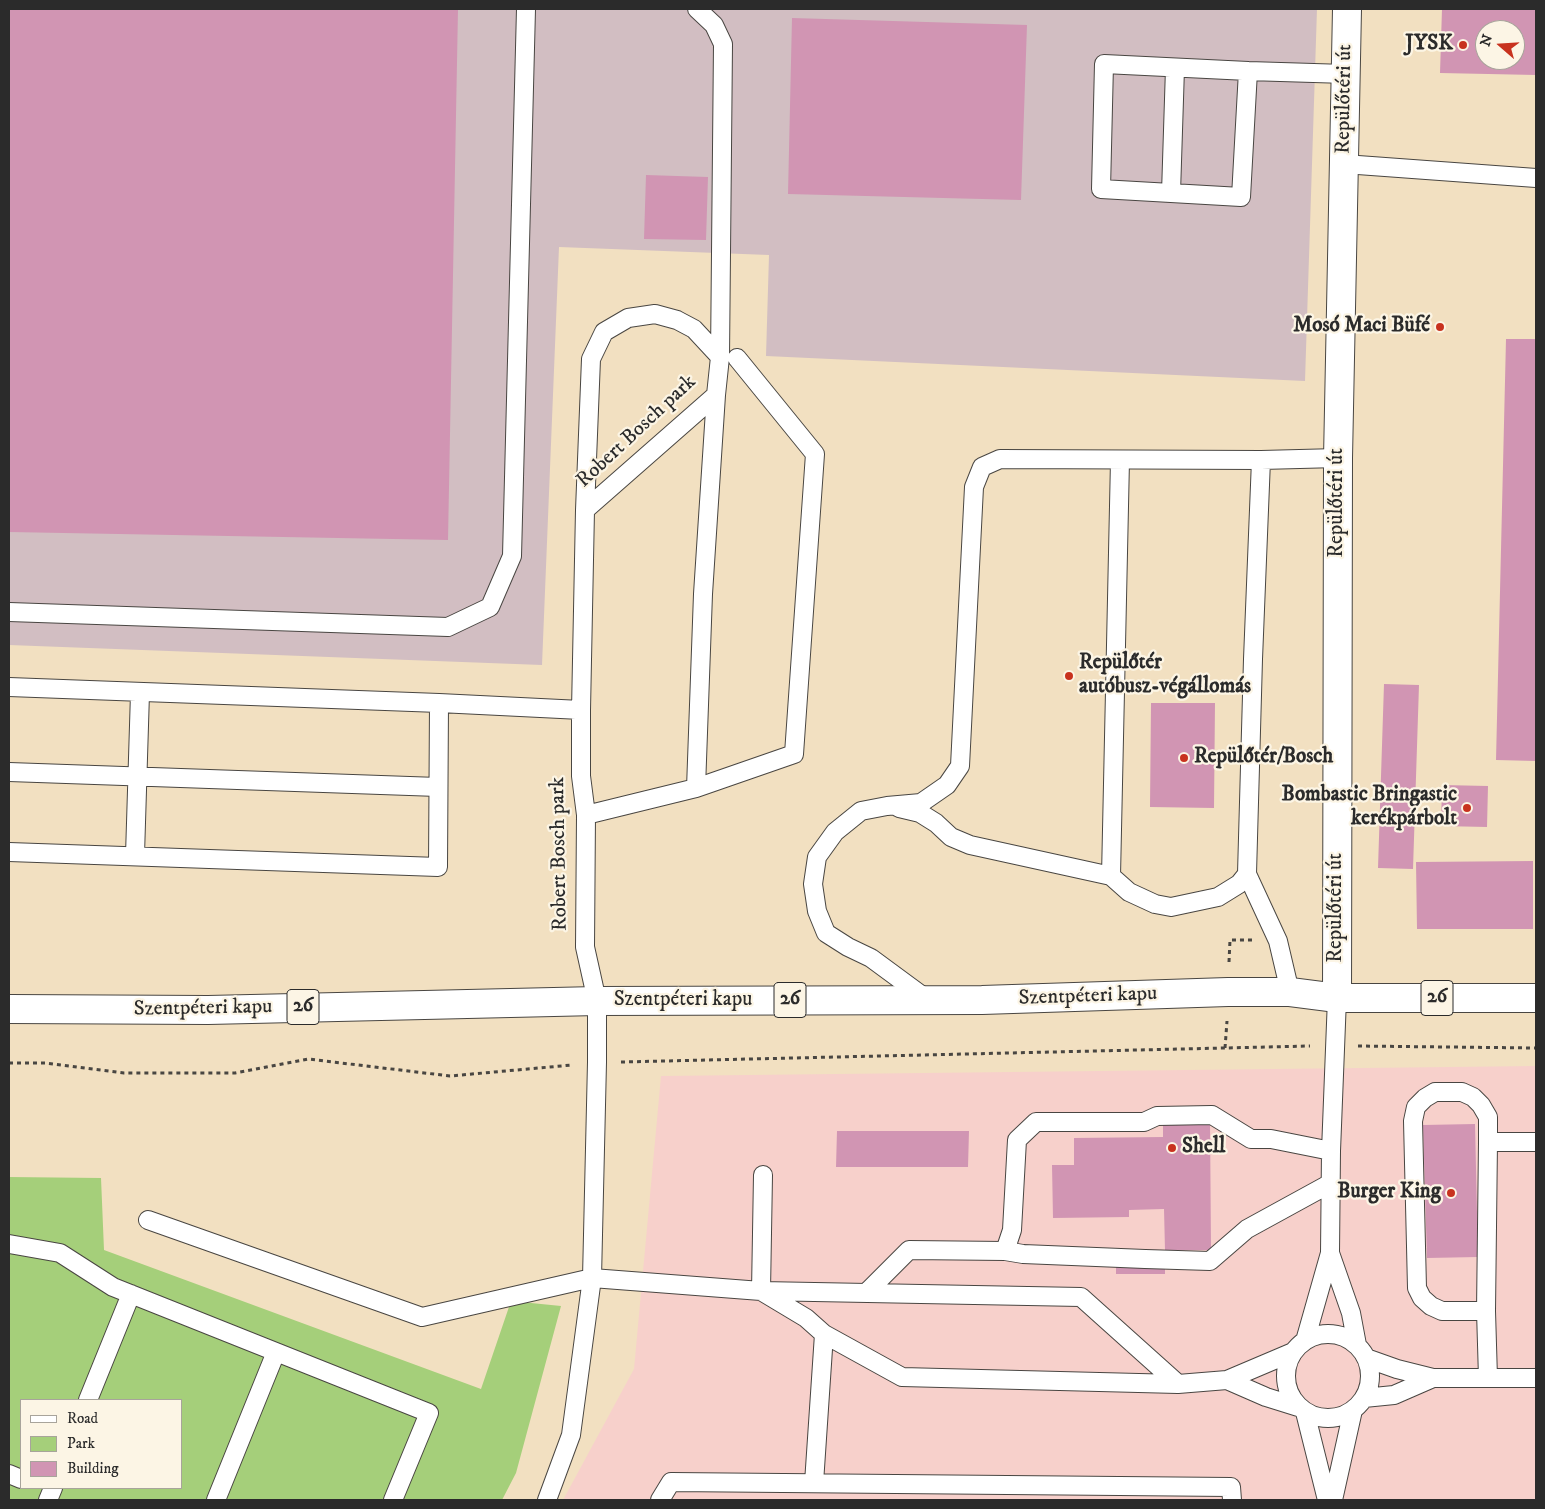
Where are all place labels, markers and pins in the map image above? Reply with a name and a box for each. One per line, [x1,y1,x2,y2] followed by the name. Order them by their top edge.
[1405,32,1453,58] place label: JYSK
[1457,39,1469,51] marker: JYSK
[1293,314,1430,340] place label: Mosó Maci Büfé
[1434,321,1446,333] marker: Mosó Maci Büfé
[1079,651,1251,701] place label: Repülőtér autóbusz-végállomás
[1063,670,1075,682] marker: Repülőtér autóbusz-végállomás
[1194,745,1333,771] place label: Repülőtér/Bosch
[1178,752,1190,764] marker: Repülőtér/Bosch
[1282,783,1457,833] place label: Bombastic Bringastic kerékpárbolt
[1461,802,1473,814] marker: Bombastic Bringastic kerékpárbolt
[1182,1135,1225,1161] place label: Shell
[1166,1142,1178,1154] marker: Shell
[1337,1180,1441,1206] place label: Burger King
[1445,1187,1457,1199] marker: Burger King

